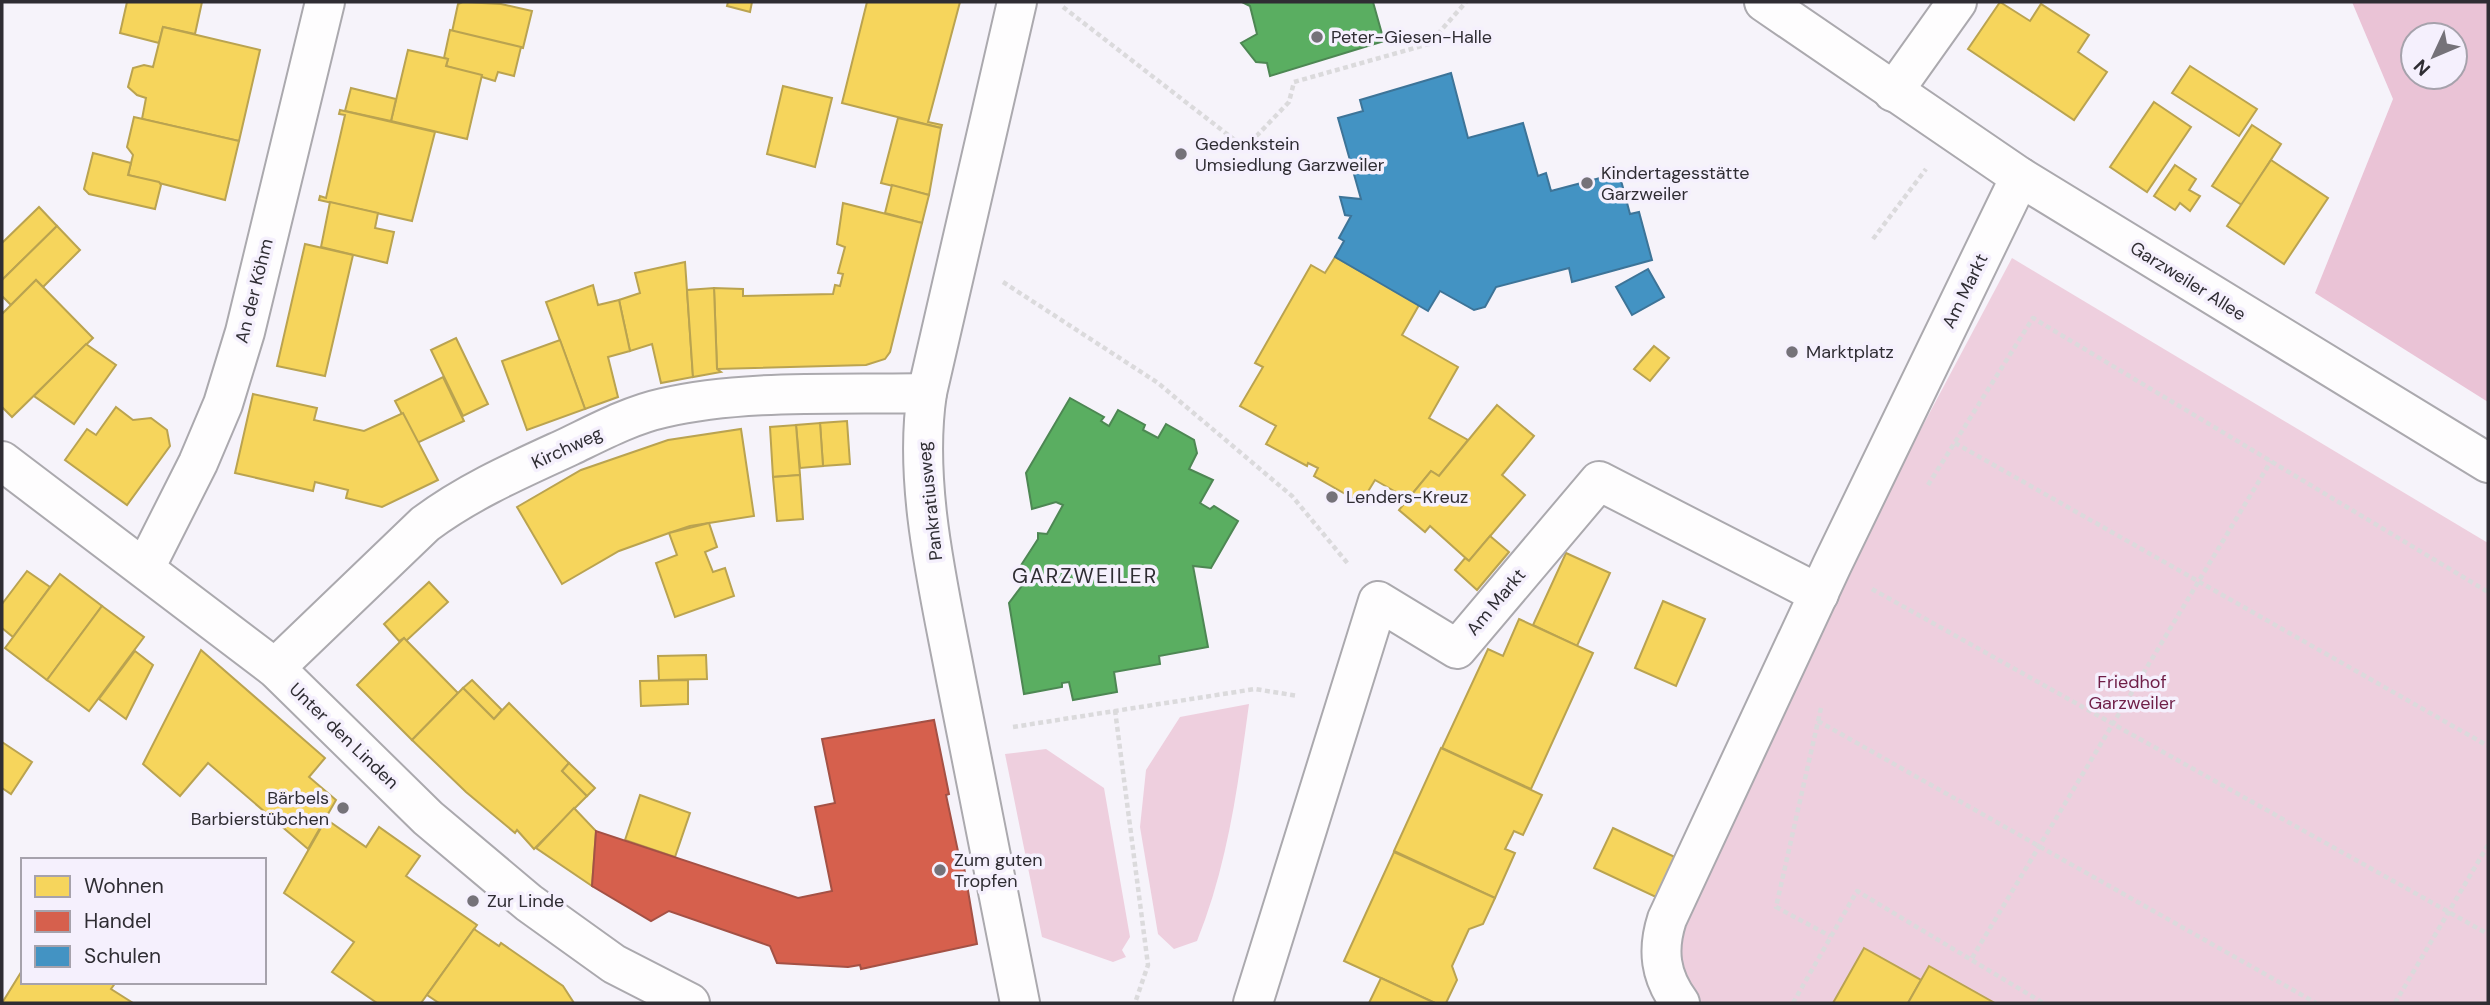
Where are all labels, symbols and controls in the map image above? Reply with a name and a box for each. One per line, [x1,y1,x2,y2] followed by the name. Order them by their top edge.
[2399,21,2469,91] north arrow
[1331,25,1492,49] place label: Peter-Giesen-Halle
[1309,29,1325,45] marker: Peter-Giesen-Halle
[2408,54,2436,81] text: N
[1195,132,1385,177] place label: Gedenkstein Umsiedlung Garzweiler
[1173,146,1189,162] marker: Gedenkstein Umsiedlung Garzweiler
[1601,161,1749,206] place label: Kindertagesstätte Garzweiler
[1579,175,1595,191] marker: Kindertagesstätte Garzweiler
[229,236,279,346] street label: An der Köhm
[2126,236,2250,326] street label: Garzweiler Allee
[1937,250,1993,332] street label: Am Markt
[1806,340,1894,364] place label: Marktplatz
[1784,344,1800,360] marker: Marktplatz
[528,421,606,475] street label: Kirchweg
[912,440,948,562] street label: Pankratiusweg
[1346,485,1468,509] place label: Lenders-Kreuz
[1324,489,1340,505] marker: Lenders-Kreuz
[1012,562,1158,590] district label: GARZWEILER
[1461,563,1531,641] street label: Am Markt
[2088,670,2176,715] park label: Friedhof Garzweiler
[284,678,404,794] street label: Unter den Linden
[191,786,329,831] place label: Bärbels Barbierstübchen
[335,800,351,816] marker: Bärbels Barbierstübchen
[954,848,1043,893] place label: Zum guten Tropfen
[21,858,266,984] legend
[932,862,948,878] marker: Zum guten Tropfen
[84,872,164,900] text: Wohnen
[487,889,564,913] place label: Zur Linde
[465,893,481,909] marker: Zur Linde
[84,907,152,935] text: Handel
[84,942,161,970] text: Schulen

